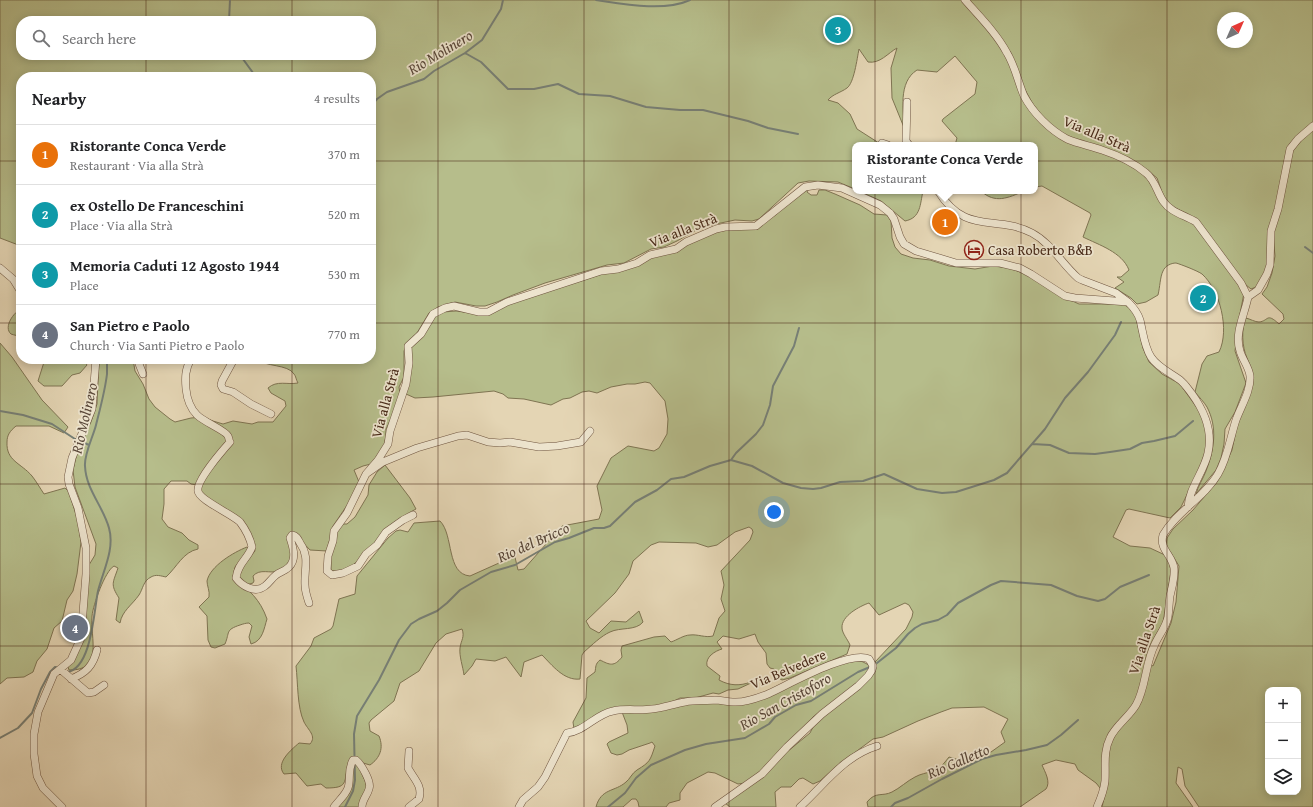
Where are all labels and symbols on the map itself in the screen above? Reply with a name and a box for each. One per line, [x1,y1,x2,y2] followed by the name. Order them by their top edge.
[1217,12,1253,48] north arrow
[825,15,851,45] pin: 3
[403,24,477,80] water label: Rio Molinero
[1060,111,1134,157] street label: Via alla Strà
[932,207,958,237] pin: 1
[646,208,720,252] street label: Via alla Strà
[963,239,985,261] hotel icon: Casa Roberto B&B
[988,240,1093,260] place label: Casa Roberto B&B
[1190,283,1216,313] pin: 2
[366,366,404,440] street label: Via alla Strà
[65,380,102,456] water label: Rio Molinero
[764,502,784,522] your location
[493,517,573,568] water label: Rio del Bricco
[1123,603,1165,677] street label: Via alla Strà
[62,613,88,643] pin: 4
[747,644,829,694] street label: Via Belvedere
[735,667,835,735] water label: Rio San Cristoforo
[923,738,993,784] water label: Rio Galletto

